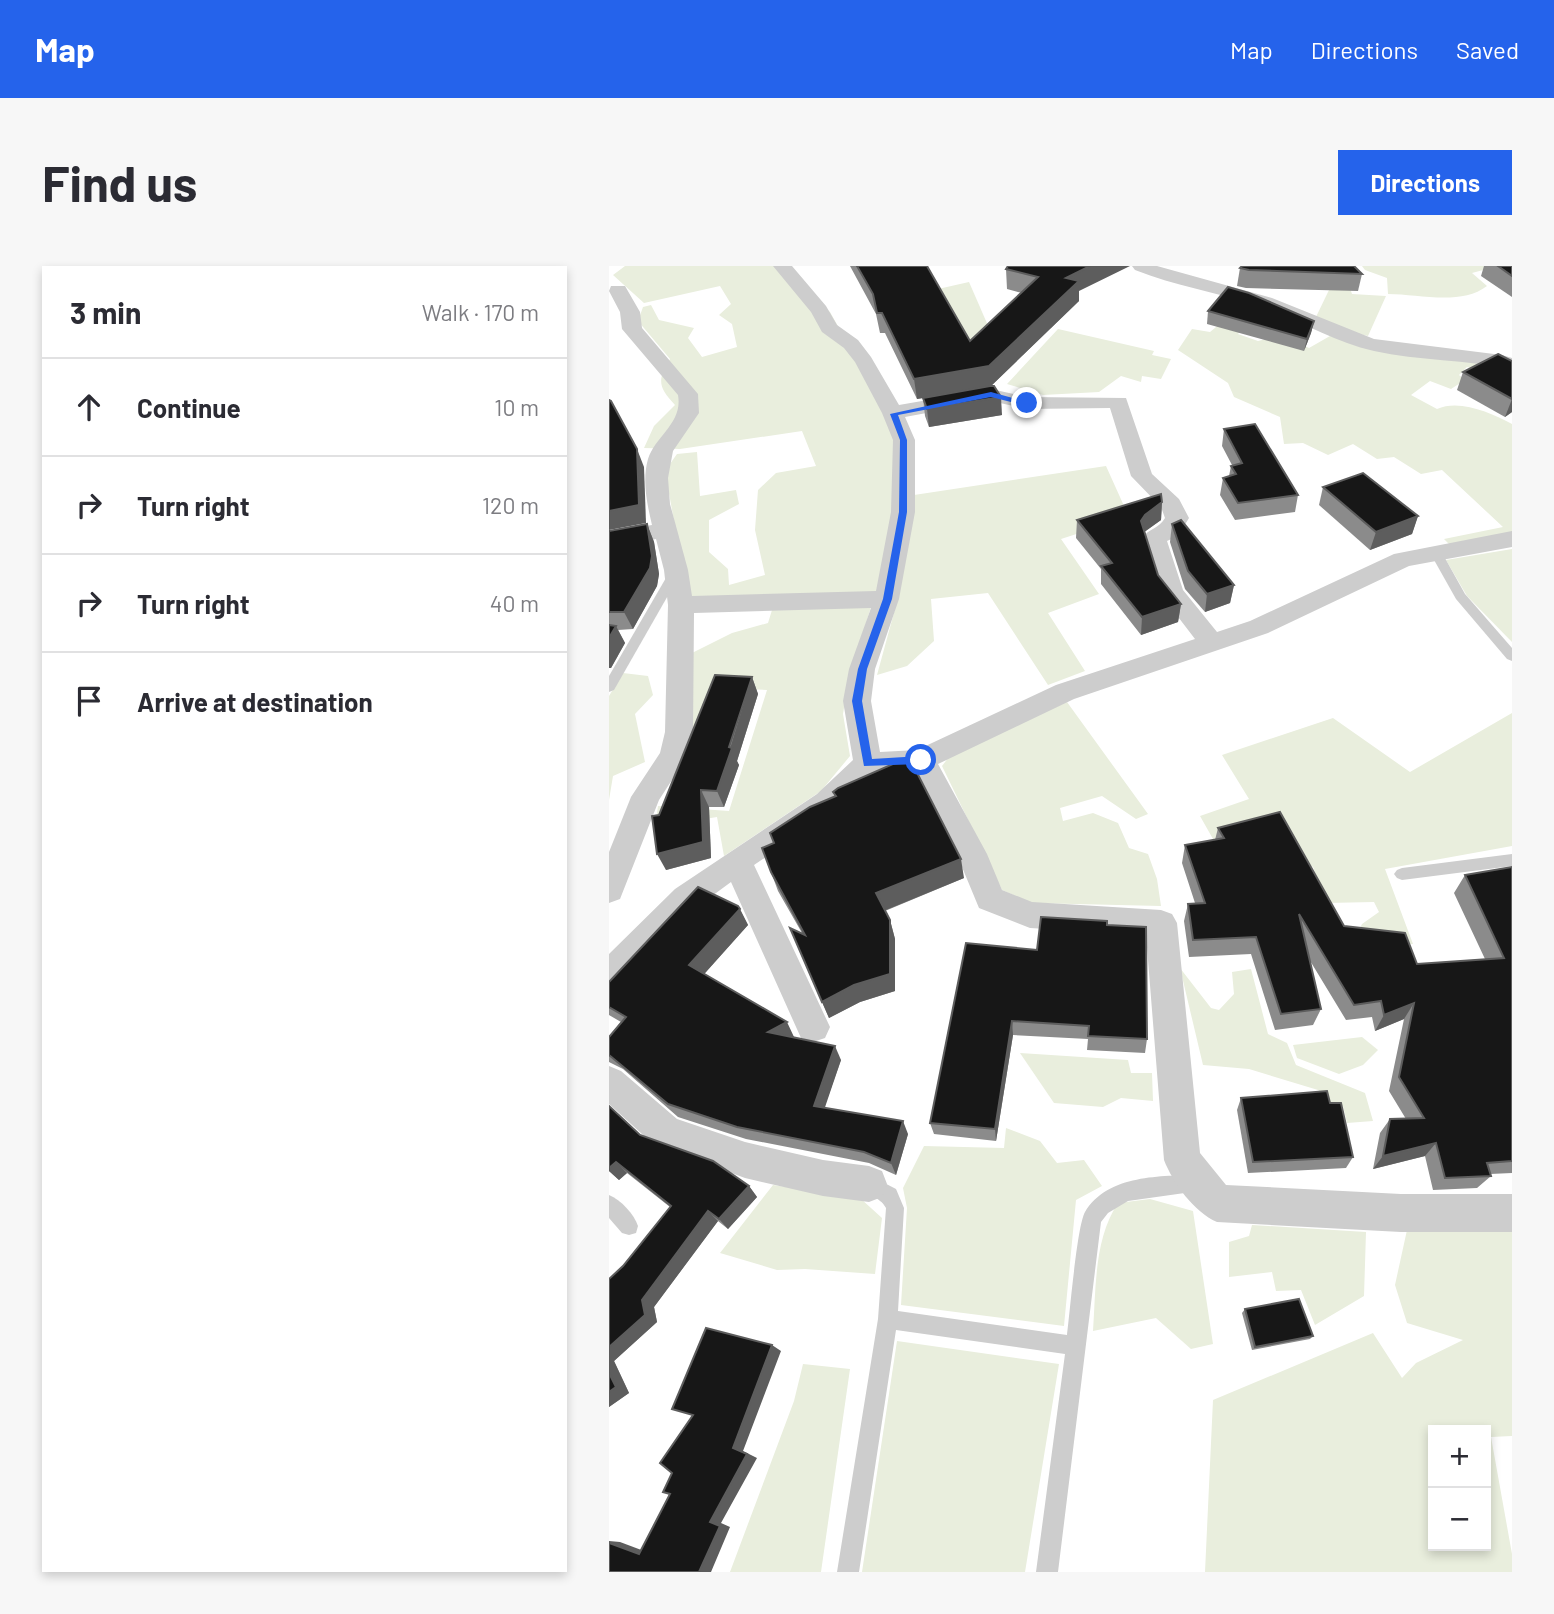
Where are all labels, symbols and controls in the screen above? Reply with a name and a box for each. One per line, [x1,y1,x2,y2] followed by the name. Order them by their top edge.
[35,29,95,69] text: Map
[1230,35,1273,64] text: Map
[1311,35,1418,64] text: Directions
[1456,35,1519,64] text: Saved
[1338,150,1512,215] button: Directions
[42,153,197,212] text: Find us
[70,294,141,330] text: 3 min
[422,298,539,326] text: Walk · 170 m
[1011,387,1042,418] route end
[70,388,108,426] icon: ahead
[137,392,241,423] text: Continue
[494,393,539,421] text: 10 m
[70,486,108,524] icon: right
[137,490,250,521] text: Turn right
[482,491,539,519] text: 120 m
[70,584,108,622] icon: right
[137,588,250,619] text: Turn right
[490,589,539,617] text: 40 m
[70,682,108,720] icon: arrive
[137,686,373,717] text: Arrive at destination
[905,744,936,775] route start
[1428,1425,1491,1551] map controls
[1428,1425,1491,1488] button: +
[1428,1488,1491,1551] button: −

